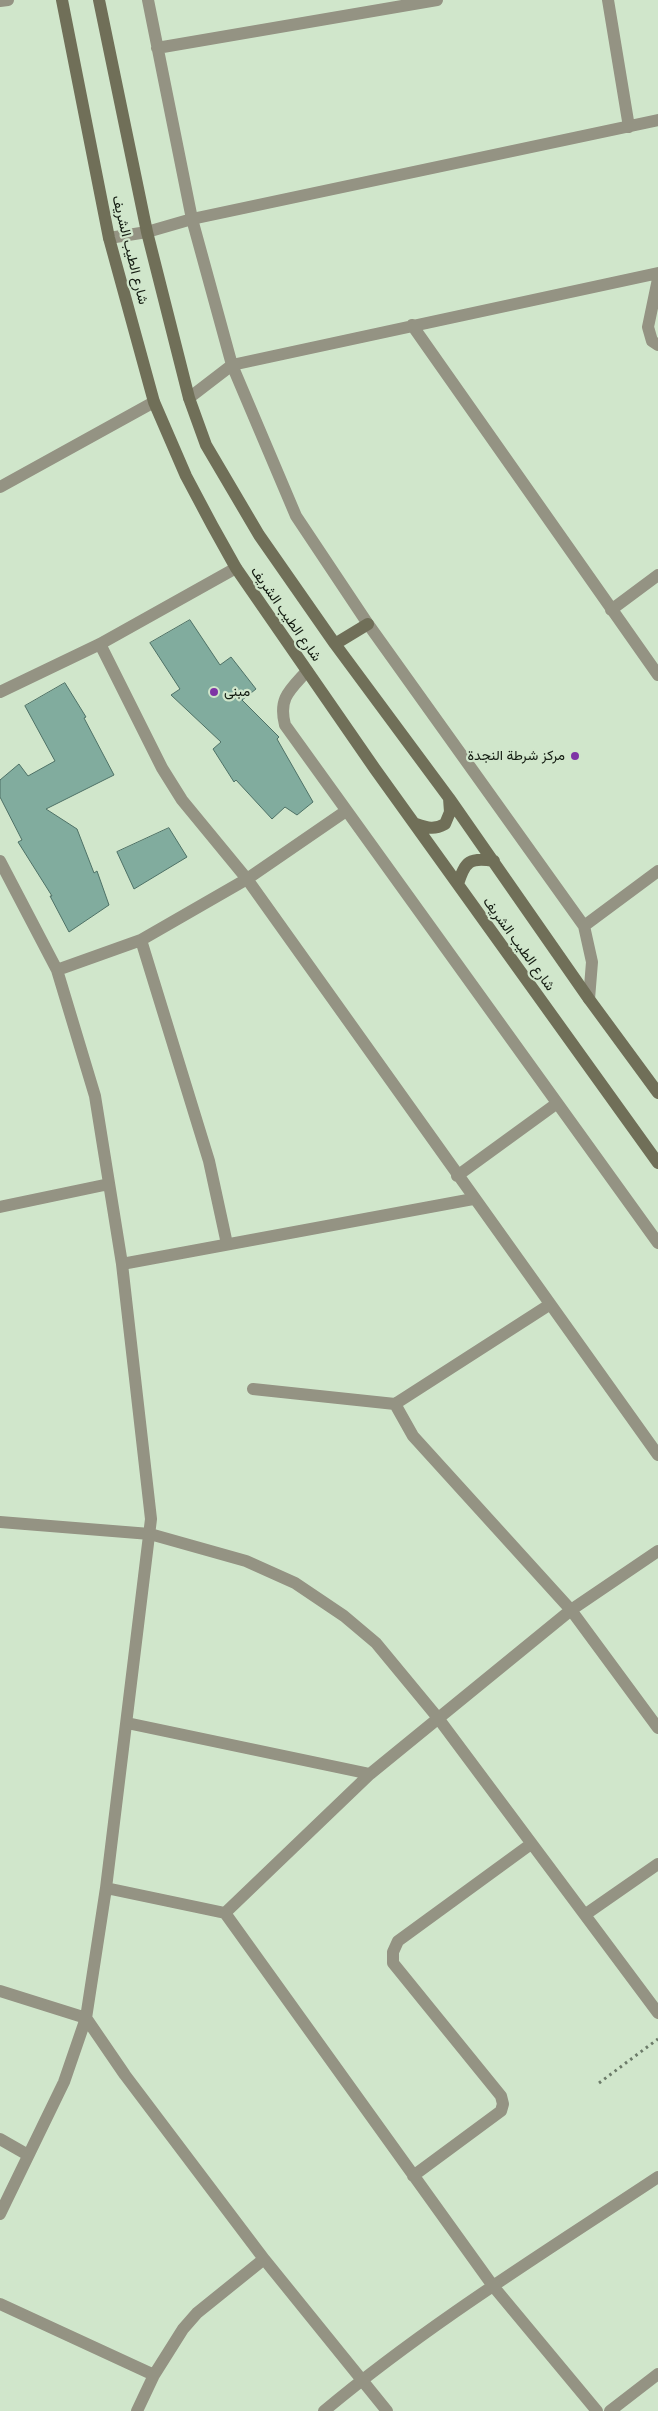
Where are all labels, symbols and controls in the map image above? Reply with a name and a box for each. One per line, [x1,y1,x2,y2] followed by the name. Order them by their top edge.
[108,194,152,306] street label: شارع الطيب الشريف
[247,563,325,665] street label: شارع الطيب الشريف
[224,684,250,700] place label: مبنى
[208,686,220,698] marker: مبنى
[468,748,565,764] place label: مركز شرطة النجدة
[569,750,581,762] marker: مركز شرطة النجدة
[479,894,559,994] street label: شارع الطيب الشريف

